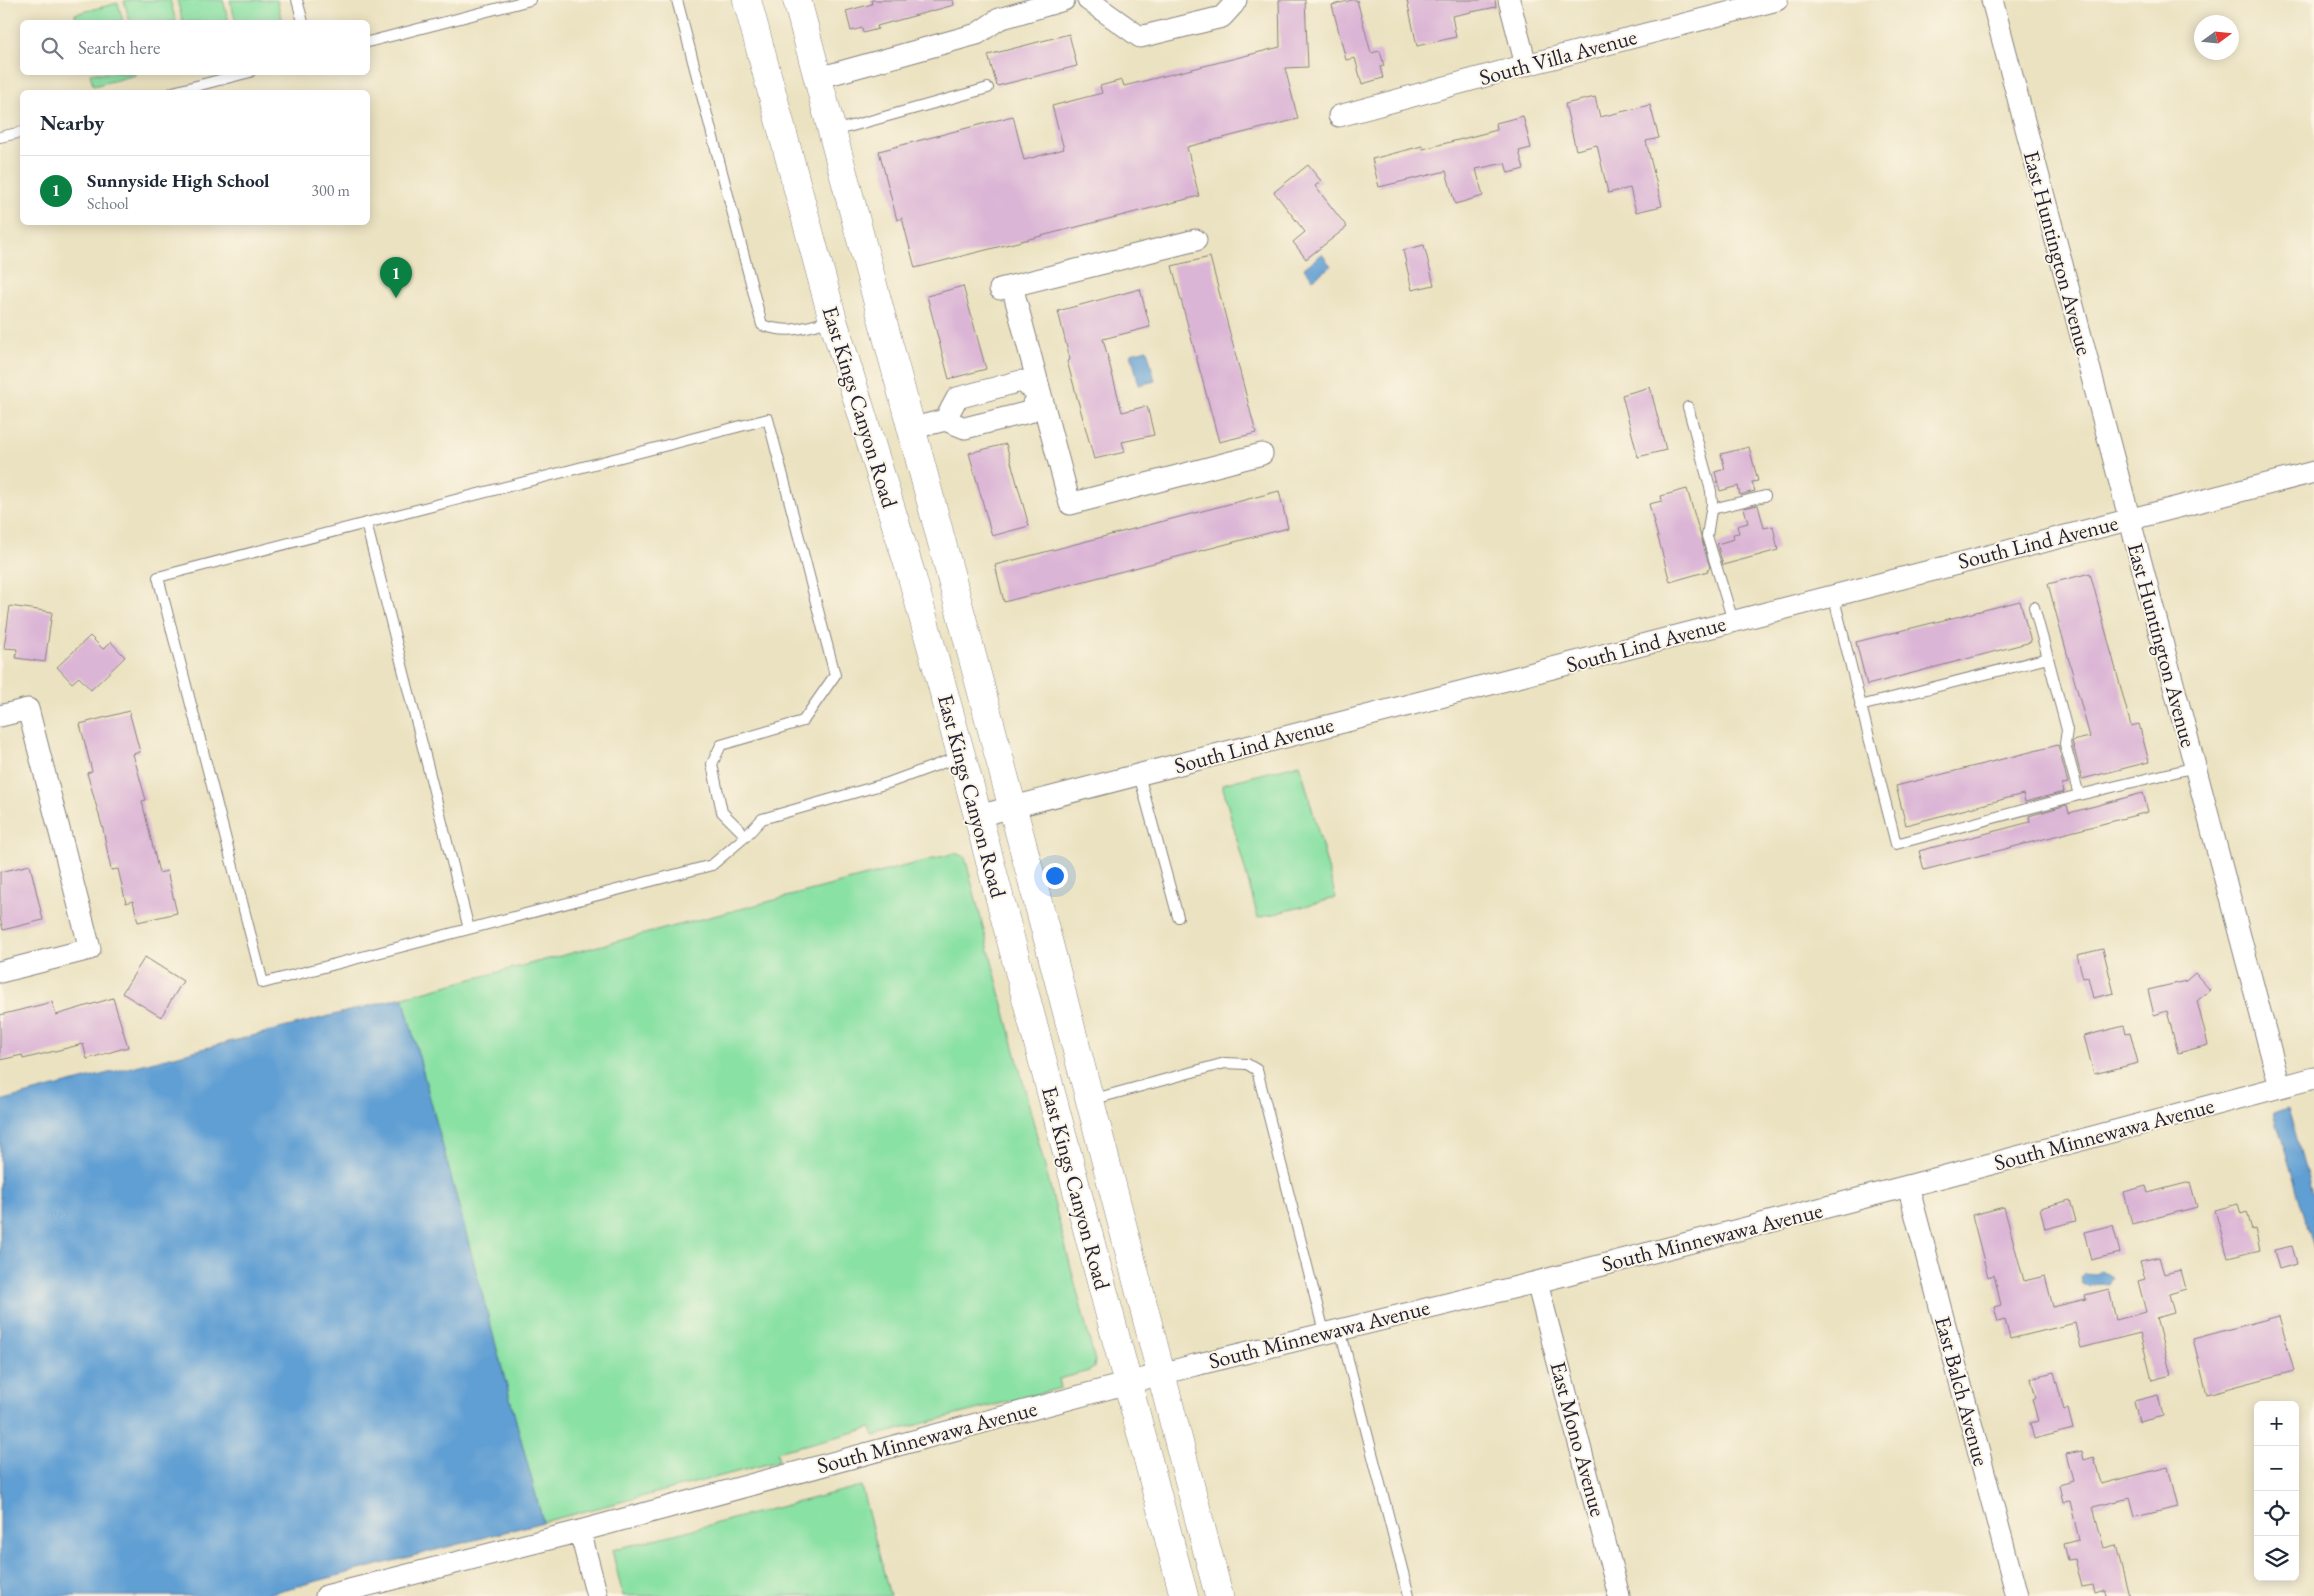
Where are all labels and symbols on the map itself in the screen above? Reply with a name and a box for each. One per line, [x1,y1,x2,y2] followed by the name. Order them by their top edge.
[2194,15,2239,60] north arrow
[1476,22,1640,92] street label: South Villa Avenue
[2017,148,2099,359] street label: East Huntington Avenue
[380,257,412,298] pin: 1
[816,303,905,512] street label: East Kings Canyon Road
[1955,508,2121,576] street label: South Lind Avenue
[2121,540,2203,751] street label: East Huntington Avenue
[1563,609,1729,679] street label: South Lind Avenue
[931,691,1013,902] street label: East Kings Canyon Road
[1171,710,1337,780] street label: South Lind Avenue
[1042,863,1068,889] your location
[1035,1083,1117,1294] street label: East Kings Canyon Road
[1991,1091,2218,1177] street label: South Minnewawa Avenue
[1599,1195,1826,1278] street label: South Minnewawa Avenue
[1206,1292,1433,1375] street label: South Minnewawa Avenue
[1928,1313,1996,1469] street label: East Balch Avenue
[1543,1358,1613,1520] street label: East Mono Avenue
[814,1394,1041,1480] street label: South Minnewawa Avenue

